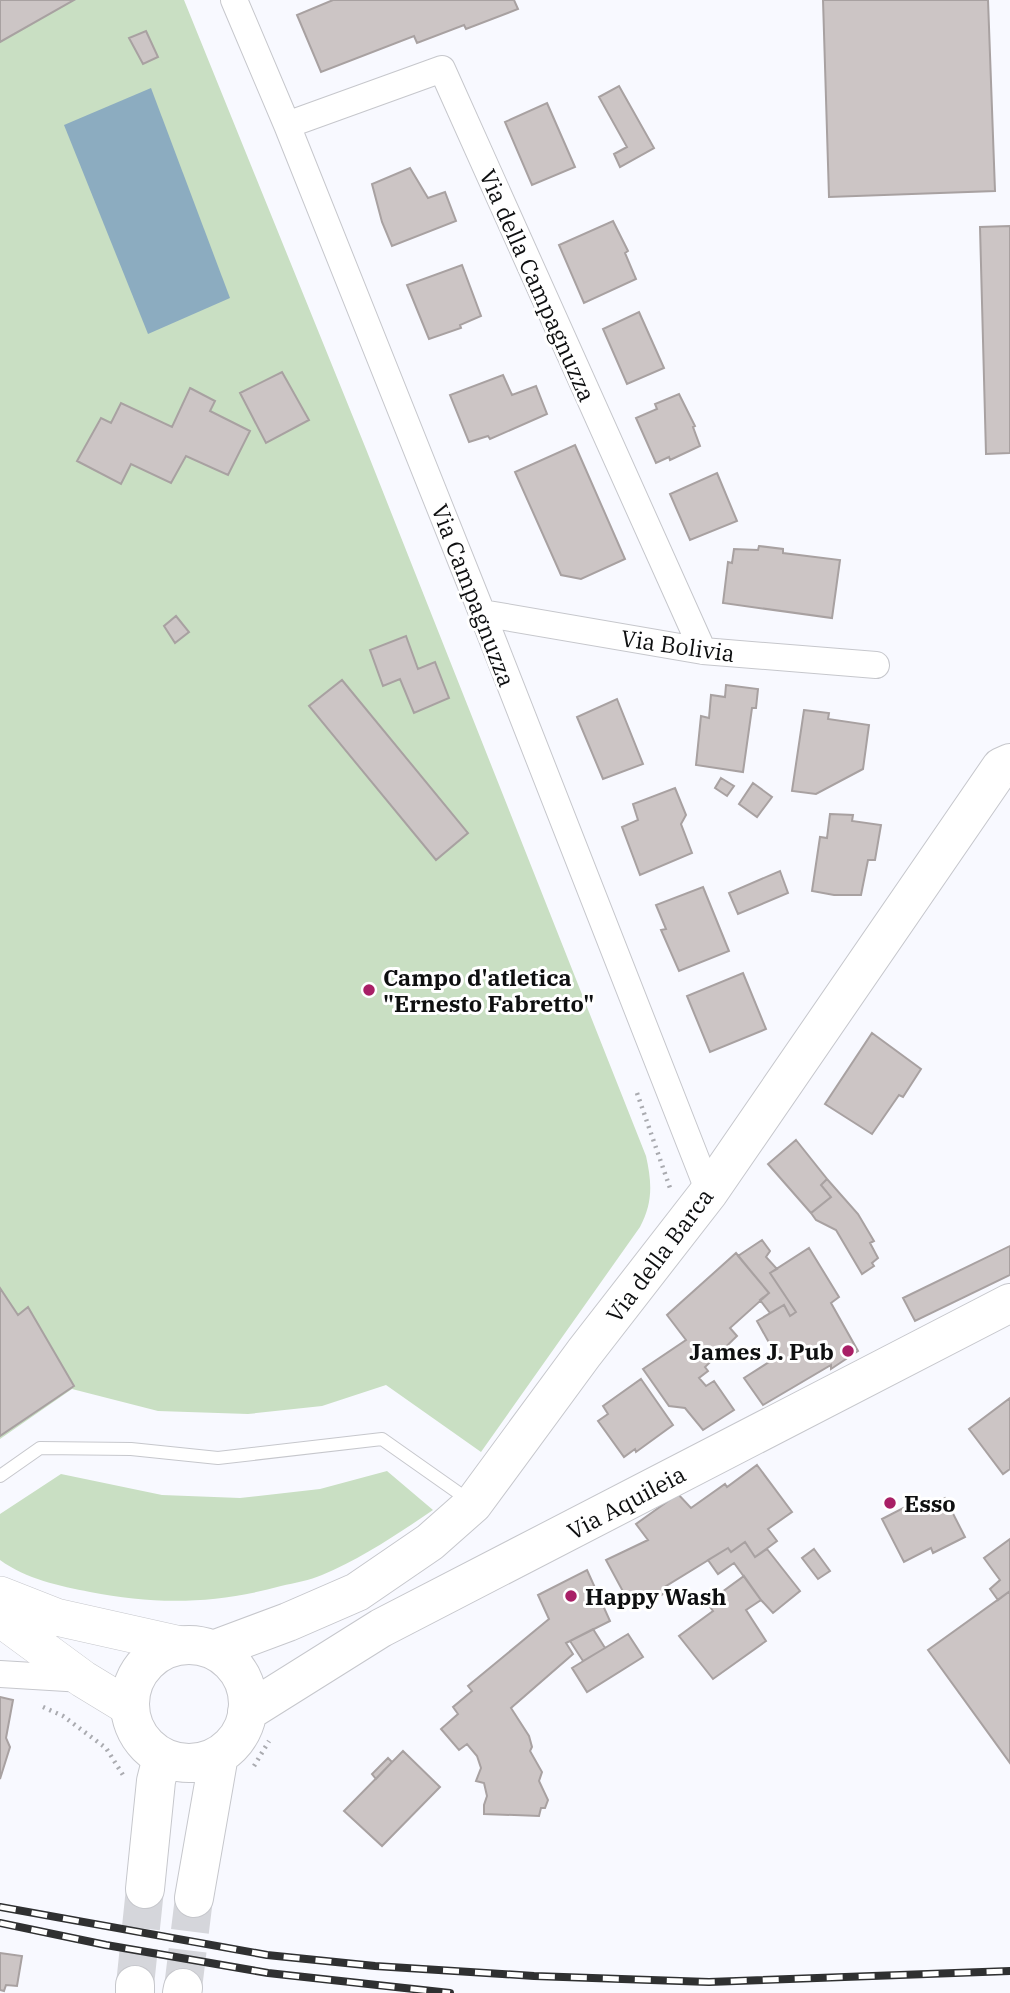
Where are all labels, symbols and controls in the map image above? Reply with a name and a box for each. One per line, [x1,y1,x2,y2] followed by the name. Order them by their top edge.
[473,164,603,406] street label: Via della Campagnuzza
[425,499,523,691] street label: Via Campagnuzza
[619,622,737,668] street label: Via Bolivia
[383,962,594,1018] place label: Campo d'atletica "Ernesto Fabretto"
[361,982,377,998] marker: Campo d'atletica "Ernesto Fabretto"
[599,1182,719,1328] street label: Via della Barca
[689,1336,834,1366] place label: James J. Pub
[840,1343,856,1359] marker: James J. Pub
[562,1458,690,1546] street label: Via Aquileia
[904,1488,956,1518] place label: Esso
[882,1495,898,1511] marker: Esso
[585,1581,727,1611] place label: Happy Wash
[563,1588,579,1604] marker: Happy Wash

